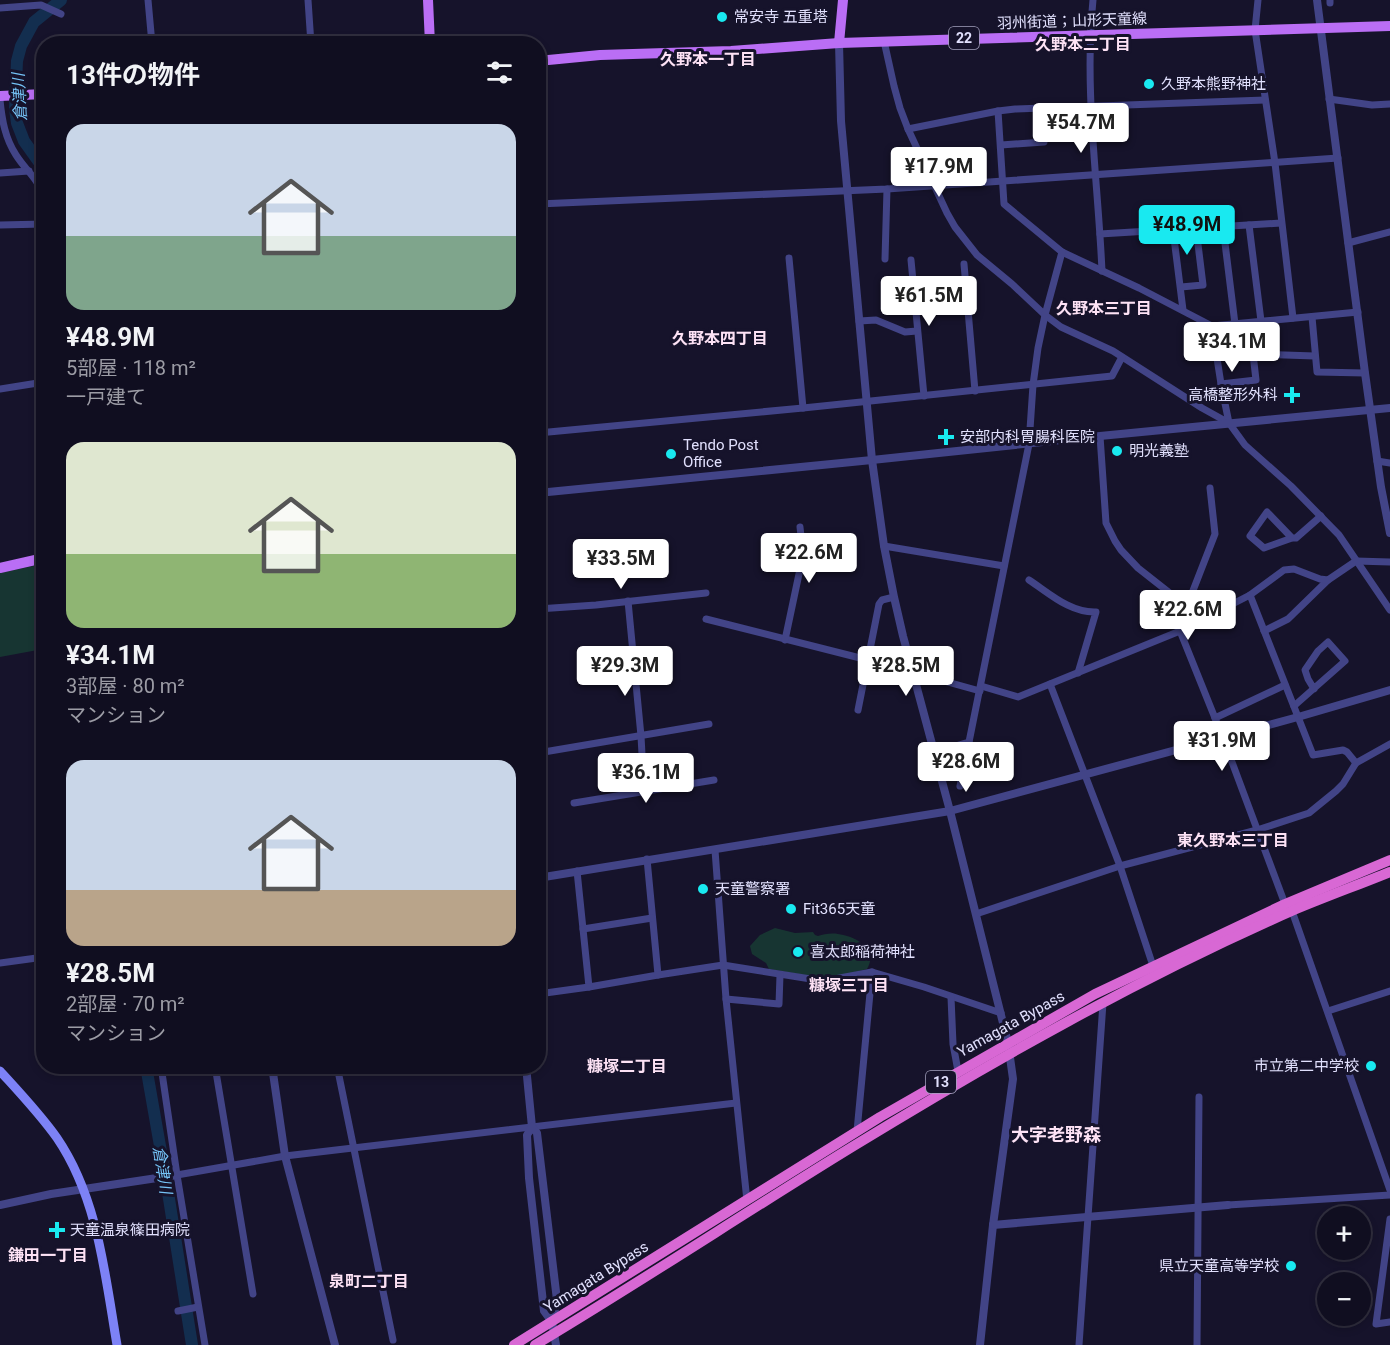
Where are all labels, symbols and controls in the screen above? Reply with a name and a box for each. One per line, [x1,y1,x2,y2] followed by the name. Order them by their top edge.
[734,8,828,26] place label: 常安寺 五重塔
[997,9,1147,33] street label: 羽州街道；山形天童線
[715,10,729,24] marker: 常安寺 五重塔
[949,27,979,49] road number: 22
[1035,35,1131,54] district label: 久野本二丁目
[660,50,756,69] district label: 久野本一丁目
[483,56,516,89] icon: filters
[66,60,200,90] text: 13件の物件
[9,71,30,121] water label: 倉津川
[1161,75,1266,93] place label: 久野本熊野神社
[1142,77,1156,91] marker: 久野本熊野神社
[1032,103,1130,154] pin: ¥54.7M
[1047,110,1115,134] text: ¥54.7M
[890,147,988,198] pin: ¥17.9M
[905,154,973,178] text: ¥17.9M
[237,163,345,271] icon: home
[1138,205,1236,256] pin: ¥48.9M
[1153,212,1221,236] text: ¥48.9M
[880,276,978,327] pin: ¥61.5M
[895,283,963,307] text: ¥61.5M
[1056,299,1152,318] district label: 久野本三丁目
[66,322,155,352] text: ¥48.9M
[1183,322,1281,373] pin: ¥34.1M
[672,329,768,348] district label: 久野本四丁目
[1198,329,1266,353] text: ¥34.1M
[66,356,196,380] text: 5部屋 · 118 m²
[66,385,146,409] text: 一戸建て
[1188,386,1278,404] place label: 高橋整形外科
[1283,386,1301,404] marker: 高橋整形外科
[937,428,955,446] marker: 安部内科胃腸科医院
[960,428,1095,446] place label: 安部内科胃腸科医院
[683,436,759,471] place label: Tendo Post Office
[1129,442,1189,460] place label: 明光義塾
[1110,444,1124,458] marker: 明光義塾
[664,447,678,461] marker: Tendo Post Office
[237,481,345,589] icon: home
[760,533,858,584] pin: ¥22.6M
[572,539,670,590] pin: ¥33.5M
[775,540,843,564] text: ¥22.6M
[587,546,655,570] text: ¥33.5M
[1139,590,1237,641] pin: ¥22.6M
[1154,597,1222,621] text: ¥22.6M
[66,640,155,670] text: ¥34.1M
[576,646,674,697] pin: ¥29.3M
[857,646,955,697] pin: ¥28.5M
[591,653,659,677] text: ¥29.3M
[872,653,940,677] text: ¥28.5M
[66,674,185,698] text: 3部屋 · 80 m²
[66,703,166,727] text: マンション
[1173,721,1271,772] pin: ¥31.9M
[1188,728,1256,752] text: ¥31.9M
[917,742,1015,793] pin: ¥28.6M
[932,749,1000,773] text: ¥28.6M
[597,753,695,804] pin: ¥36.1M
[612,760,680,784] text: ¥36.1M
[237,799,345,907] icon: home
[1177,831,1289,850] district label: 東久野本三丁目
[715,880,790,898] place label: 天童警察署
[696,882,710,896] marker: 天童警察署
[803,900,875,918] place label: Fit365天童
[784,902,798,916] marker: Fit365天童
[810,943,915,961] place label: 喜太郎稲荷神社
[791,945,805,959] marker: 喜太郎稲荷神社
[66,958,155,988] text: ¥28.5M
[809,976,889,995] district label: 糠塚三丁目
[954,987,1068,1061] street label: Yamagata Bypass
[66,992,185,1016] text: 2部屋 · 70 m²
[66,1021,166,1045] text: マンション
[587,1057,667,1076] district label: 糠塚二丁目
[1254,1057,1359,1075] place label: 市立第二中学校
[1364,1059,1378,1073] marker: 市立第二中学校
[926,1071,956,1093] road number: 13
[1011,1124,1101,1145] district label: 大字老野森
[149,1145,176,1197] water label: 倉津川
[1317,1206,1371,1326] map controls
[1317,1206,1371,1260] button: +
[48,1221,66,1239] marker: 天童温泉篠田病院
[70,1221,190,1239] place label: 天童温泉篠田病院
[540,1238,652,1316] street label: Yamagata Bypass
[8,1246,88,1265] district label: 鎌田一丁目
[1159,1257,1279,1275] place label: 県立天童高等学校
[1284,1259,1298,1273] marker: 県立天童高等学校
[329,1272,409,1291] district label: 泉町二丁目
[1317,1272,1371,1326] button: −

